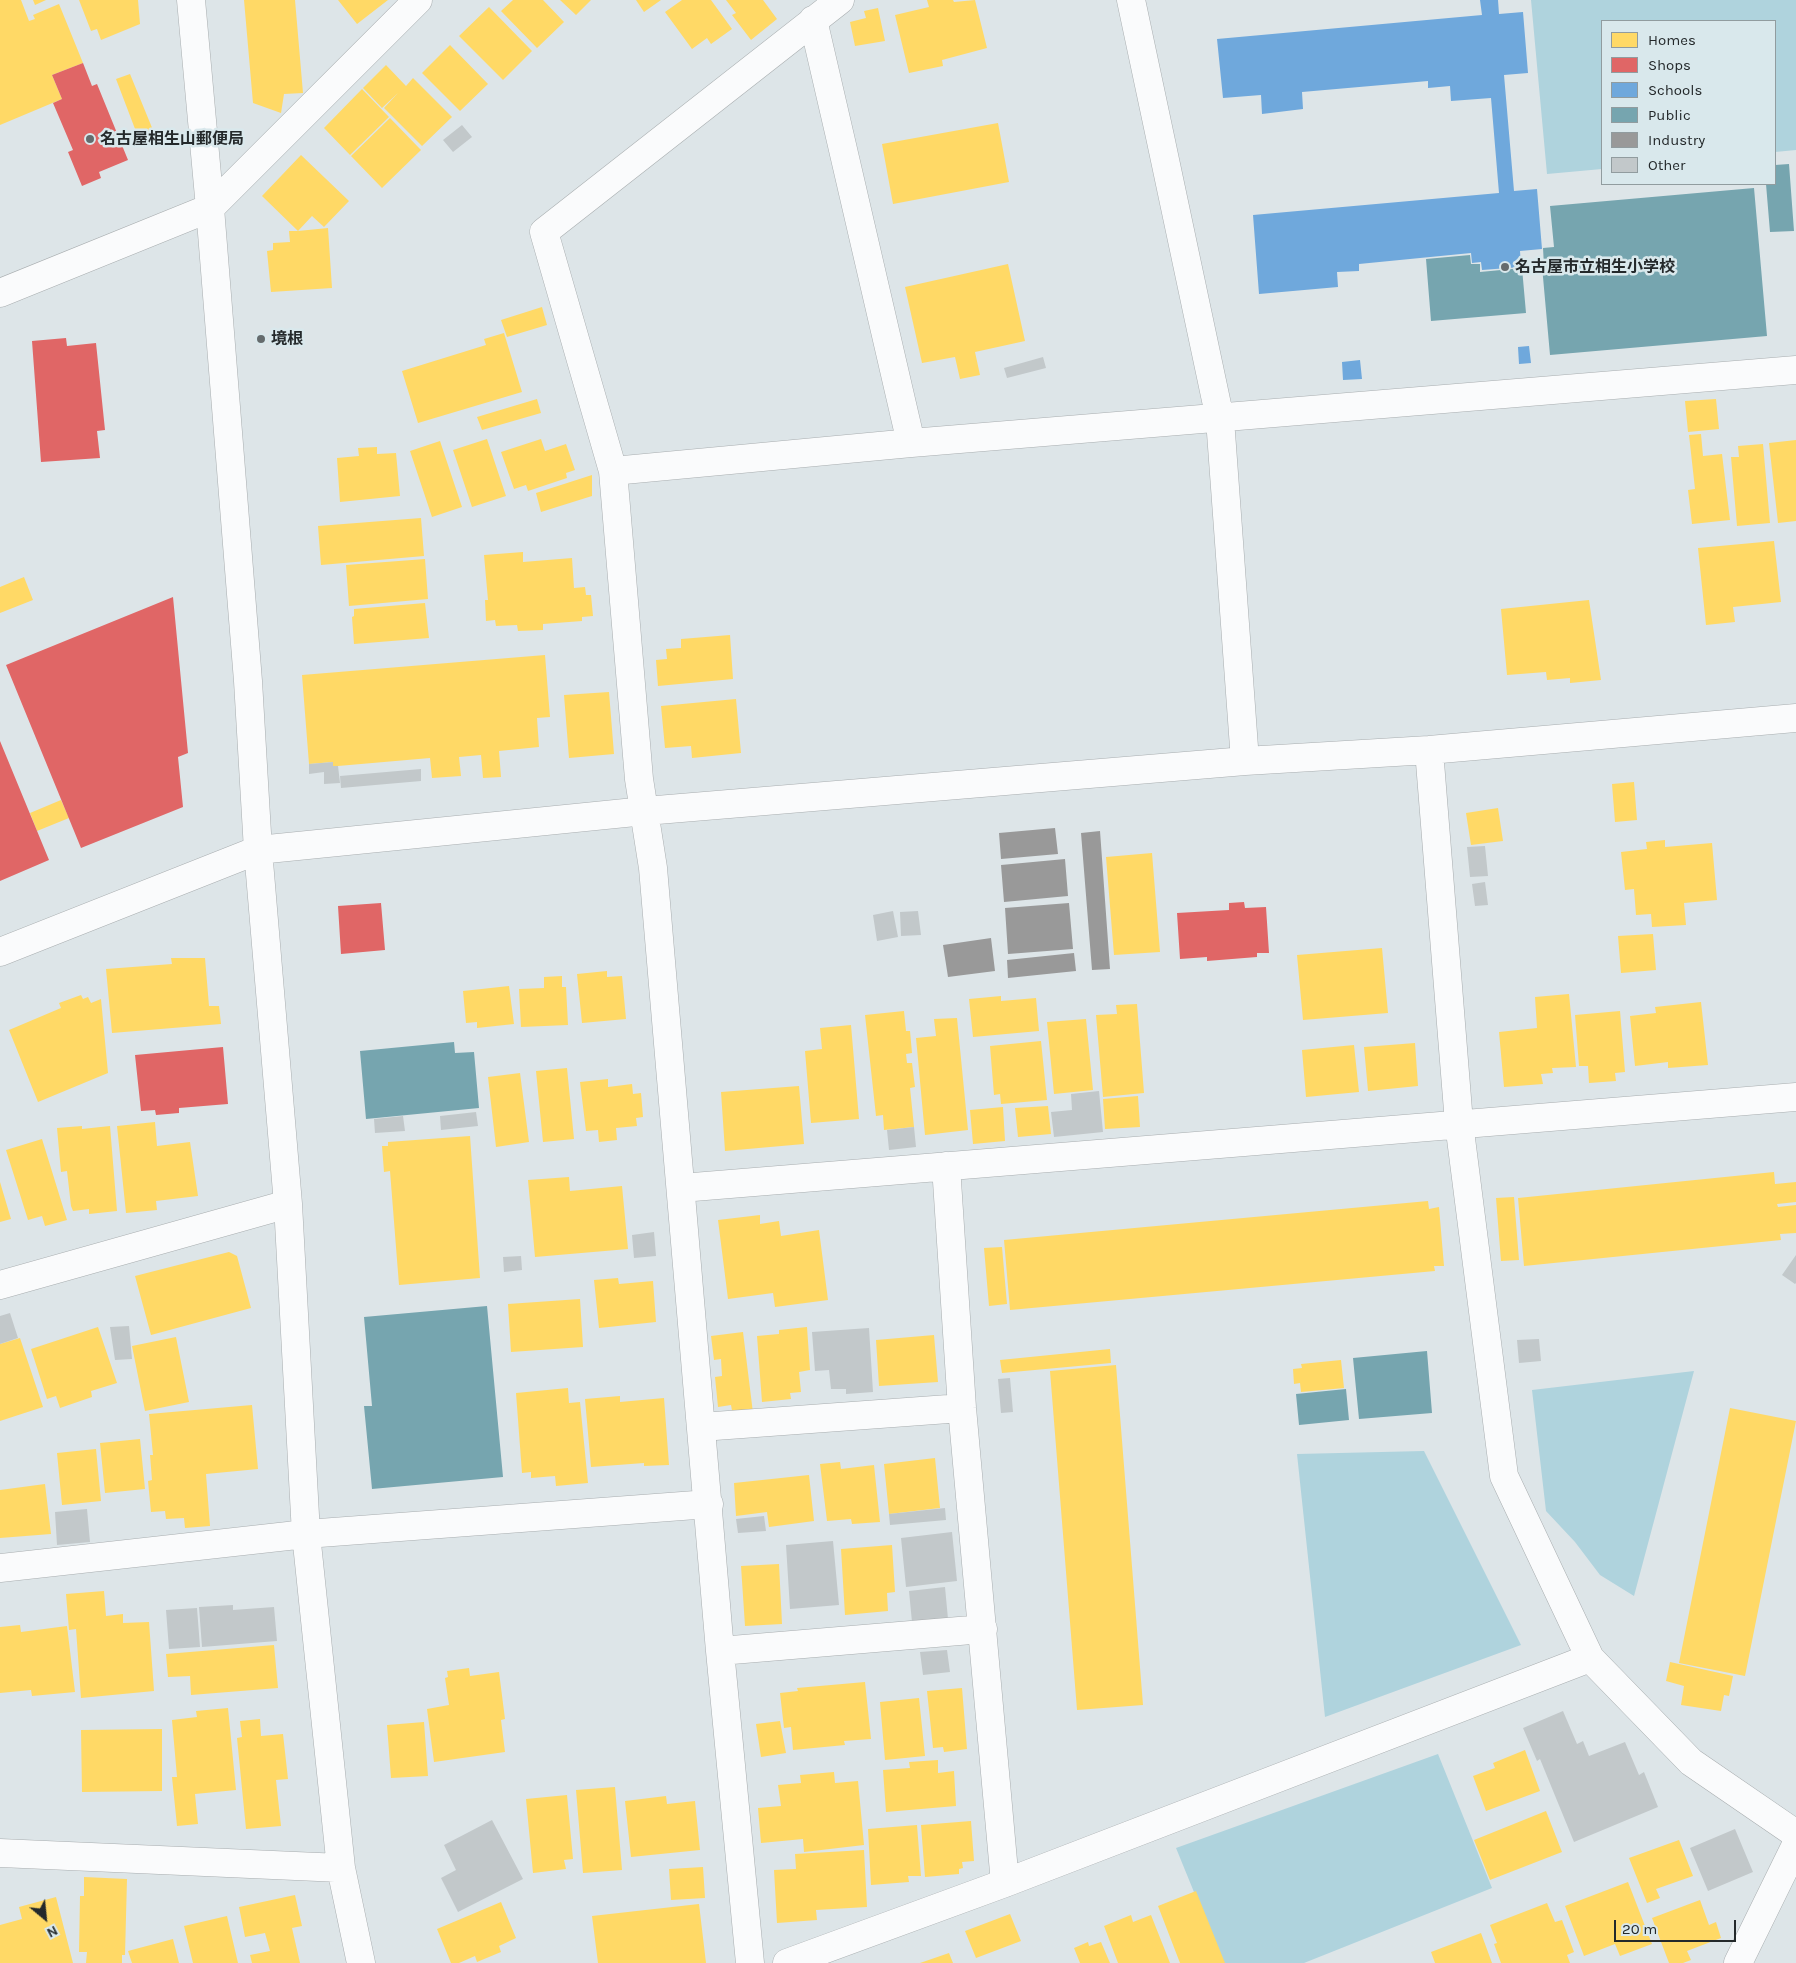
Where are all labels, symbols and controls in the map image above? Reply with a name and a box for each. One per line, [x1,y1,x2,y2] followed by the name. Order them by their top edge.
[1601,20,1776,185] legend
[1648,31,1696,49] text: Homes
[1648,56,1691,74] text: Shops
[1648,81,1702,99] text: Schools
[1648,106,1691,124] text: Public
[100,129,244,149] place label: 名古屋相生山郵便局
[1648,131,1705,149] text: Industry
[84,133,96,145] marker: 名古屋相生山郵便局
[1648,156,1686,174] text: Other
[1515,257,1675,277] place label: 名古屋市立相生小学校
[1499,261,1511,273] marker: 名古屋市立相生小学校
[271,329,303,349] place label: 境根
[255,333,267,345] marker: 境根
[20,1893,70,1943] north arrow
[1616,1910,1738,1942] scale bar
[1622,1920,1657,1938] text: 20 m
[44,1922,61,1942] text: N

